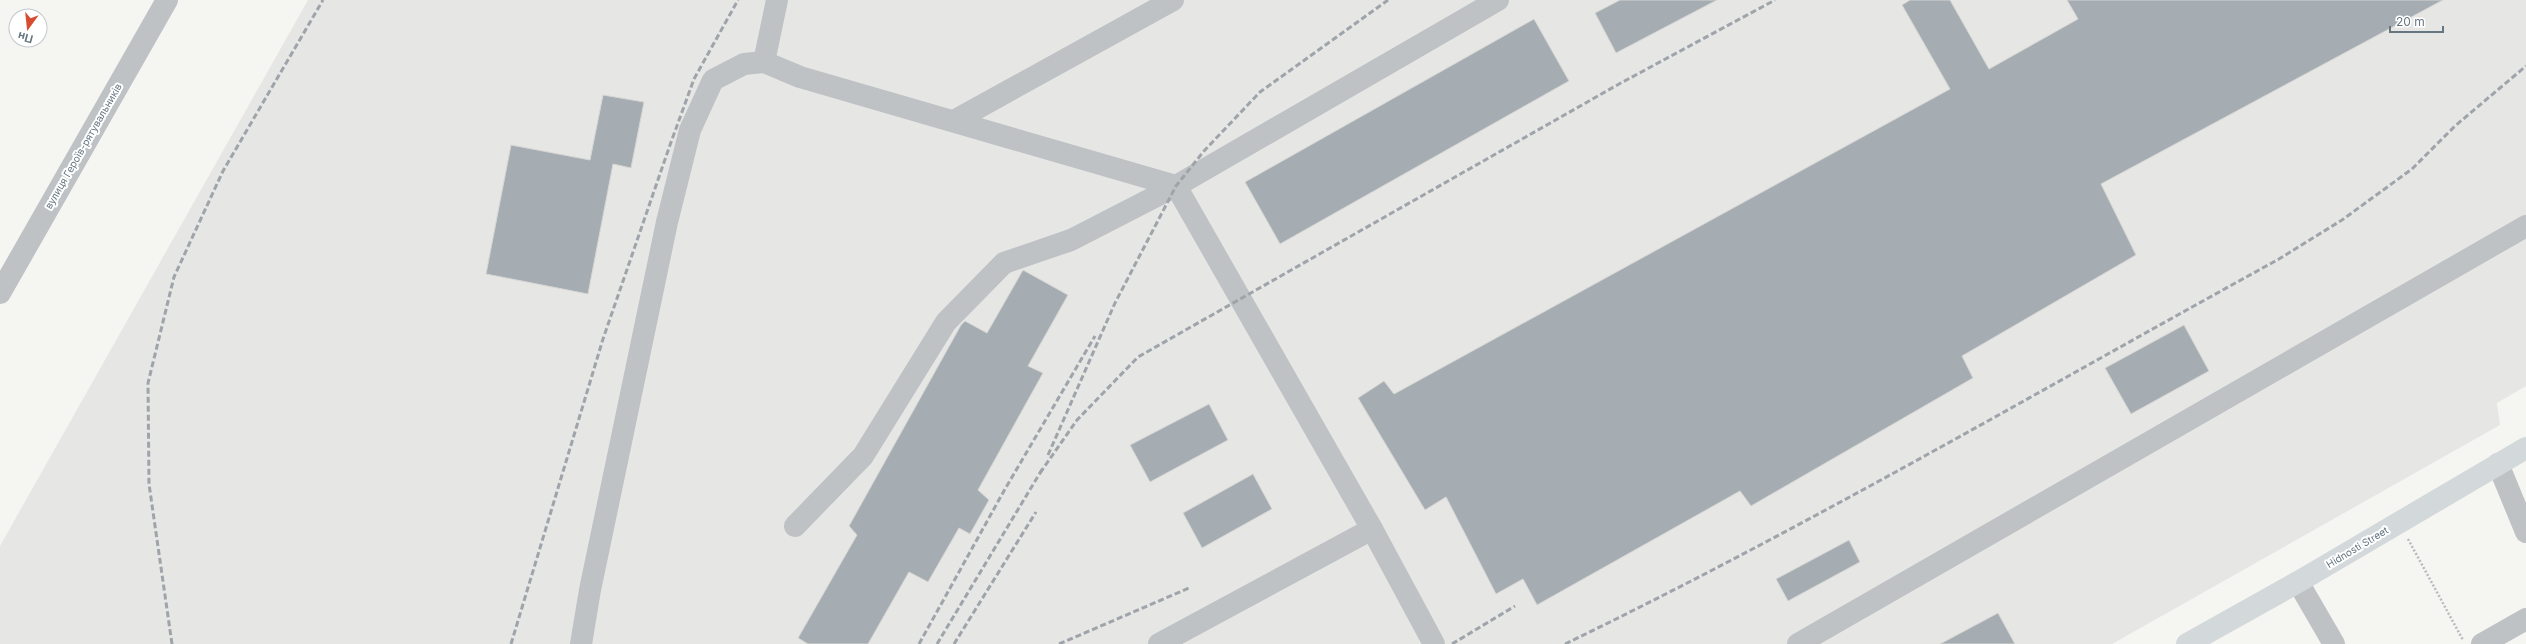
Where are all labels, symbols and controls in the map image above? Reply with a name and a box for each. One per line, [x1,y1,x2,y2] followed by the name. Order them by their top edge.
[8,8,48,48] north arrow
[2390,8,2443,34] scale bar
[2396,14,2425,29] text: 20 m
[16,29,35,46] text: Пн
[42,81,124,211] street label: вулиця Героїв-рятувальників
[2324,523,2391,570] street label: Hidnosti Street

